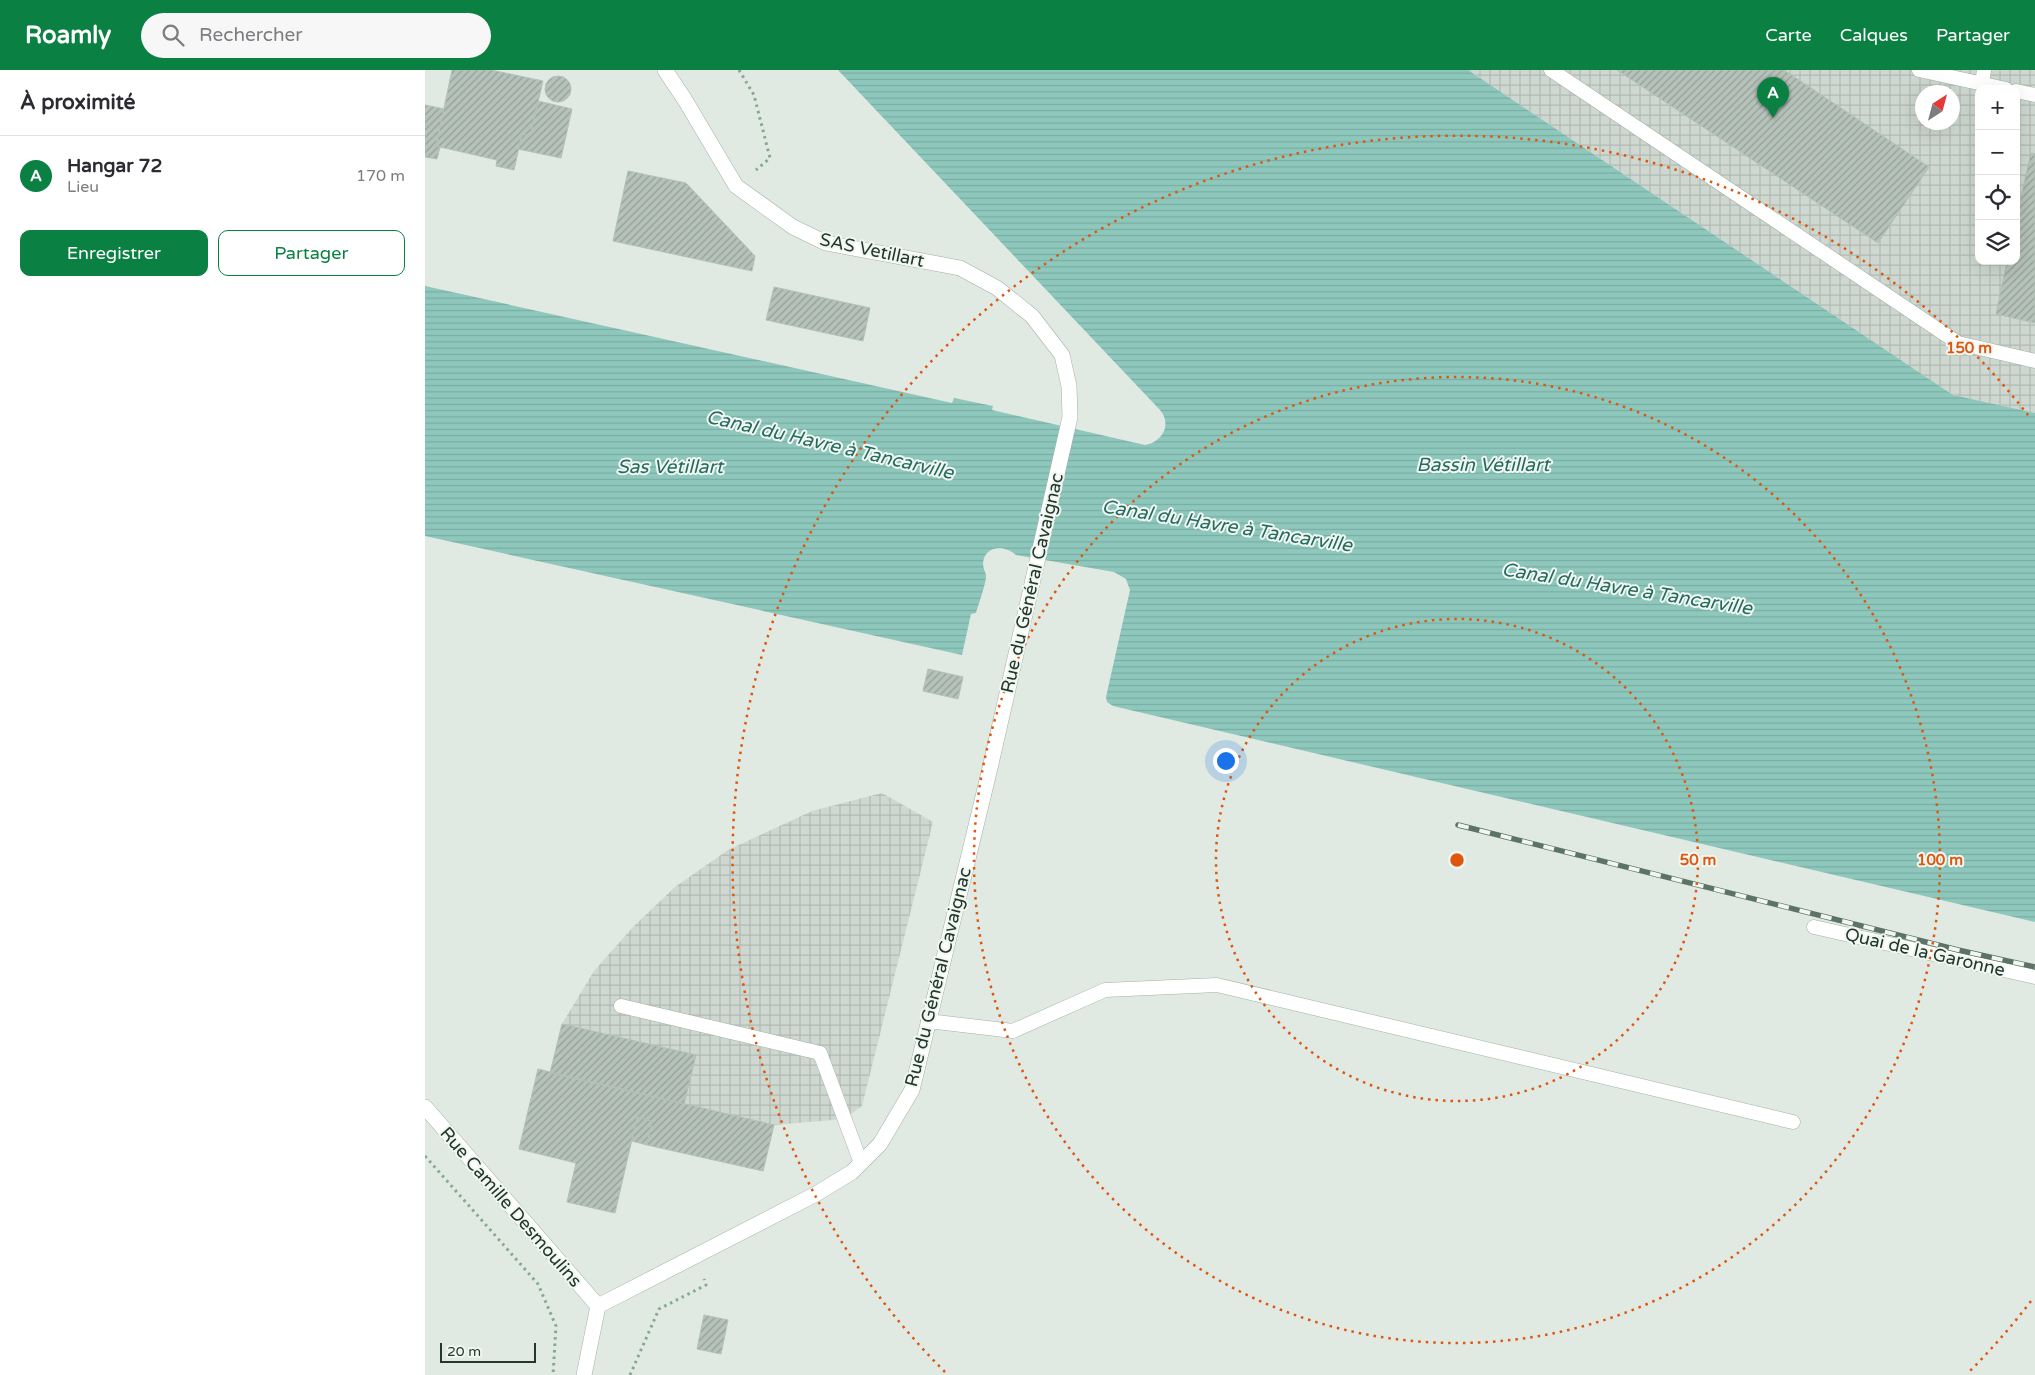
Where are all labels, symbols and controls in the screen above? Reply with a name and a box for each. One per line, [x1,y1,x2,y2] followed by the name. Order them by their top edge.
[141,13,491,58] search box
[25,21,111,50] text: Roamly
[159,21,187,49] icon: search
[199,24,303,46] text: Rechercher
[1765,24,1812,46] text: Carte
[1840,24,1908,46] text: Calques
[1936,24,2010,46] text: Partager
[1757,77,1789,118] pin: A
[1915,85,1960,130] north arrow
[1975,85,2020,265] map controls
[1975,85,2020,130] button: +
[20,90,135,115] text: À proximité
[1975,130,2020,175] button: −
[67,155,162,177] text: Hangar 72
[30,166,42,186] text: A
[356,166,405,186] text: 170 m
[1975,175,2020,220] button: locate
[67,177,99,197] text: Lieu
[1975,220,2020,265] button: layers
[818,228,926,272] street label: SAS Vetillart
[20,230,208,276] button: Enregistrer
[218,230,405,276] button: Partager
[1946,339,1992,357] text: 150 m
[704,406,957,484] water label: Canal du Havre à Tancarville
[1417,454,1552,476] water label: Bassin Vétillart
[617,456,726,478] water label: Sas Vétillart
[996,471,1068,695] street label: Rue du Général Cavaignac
[1100,495,1355,557] water label: Canal du Havre à Tancarville
[1500,558,1755,620] water label: Canal du Havre à Tancarville
[1213,748,1239,774] your location
[1448,851,1466,869] centre of rings
[1680,851,1716,869] text: 50 m
[1917,851,1963,869] text: 100 m
[900,865,976,1089] street label: Rue du Général Cavaignac
[1843,923,2007,981] street label: Quai de la Garonne
[435,1122,587,1292] street label: Rue Camille Desmoulins
[440,1340,536,1363] scale bar
[447,1343,481,1360] text: 20 m

